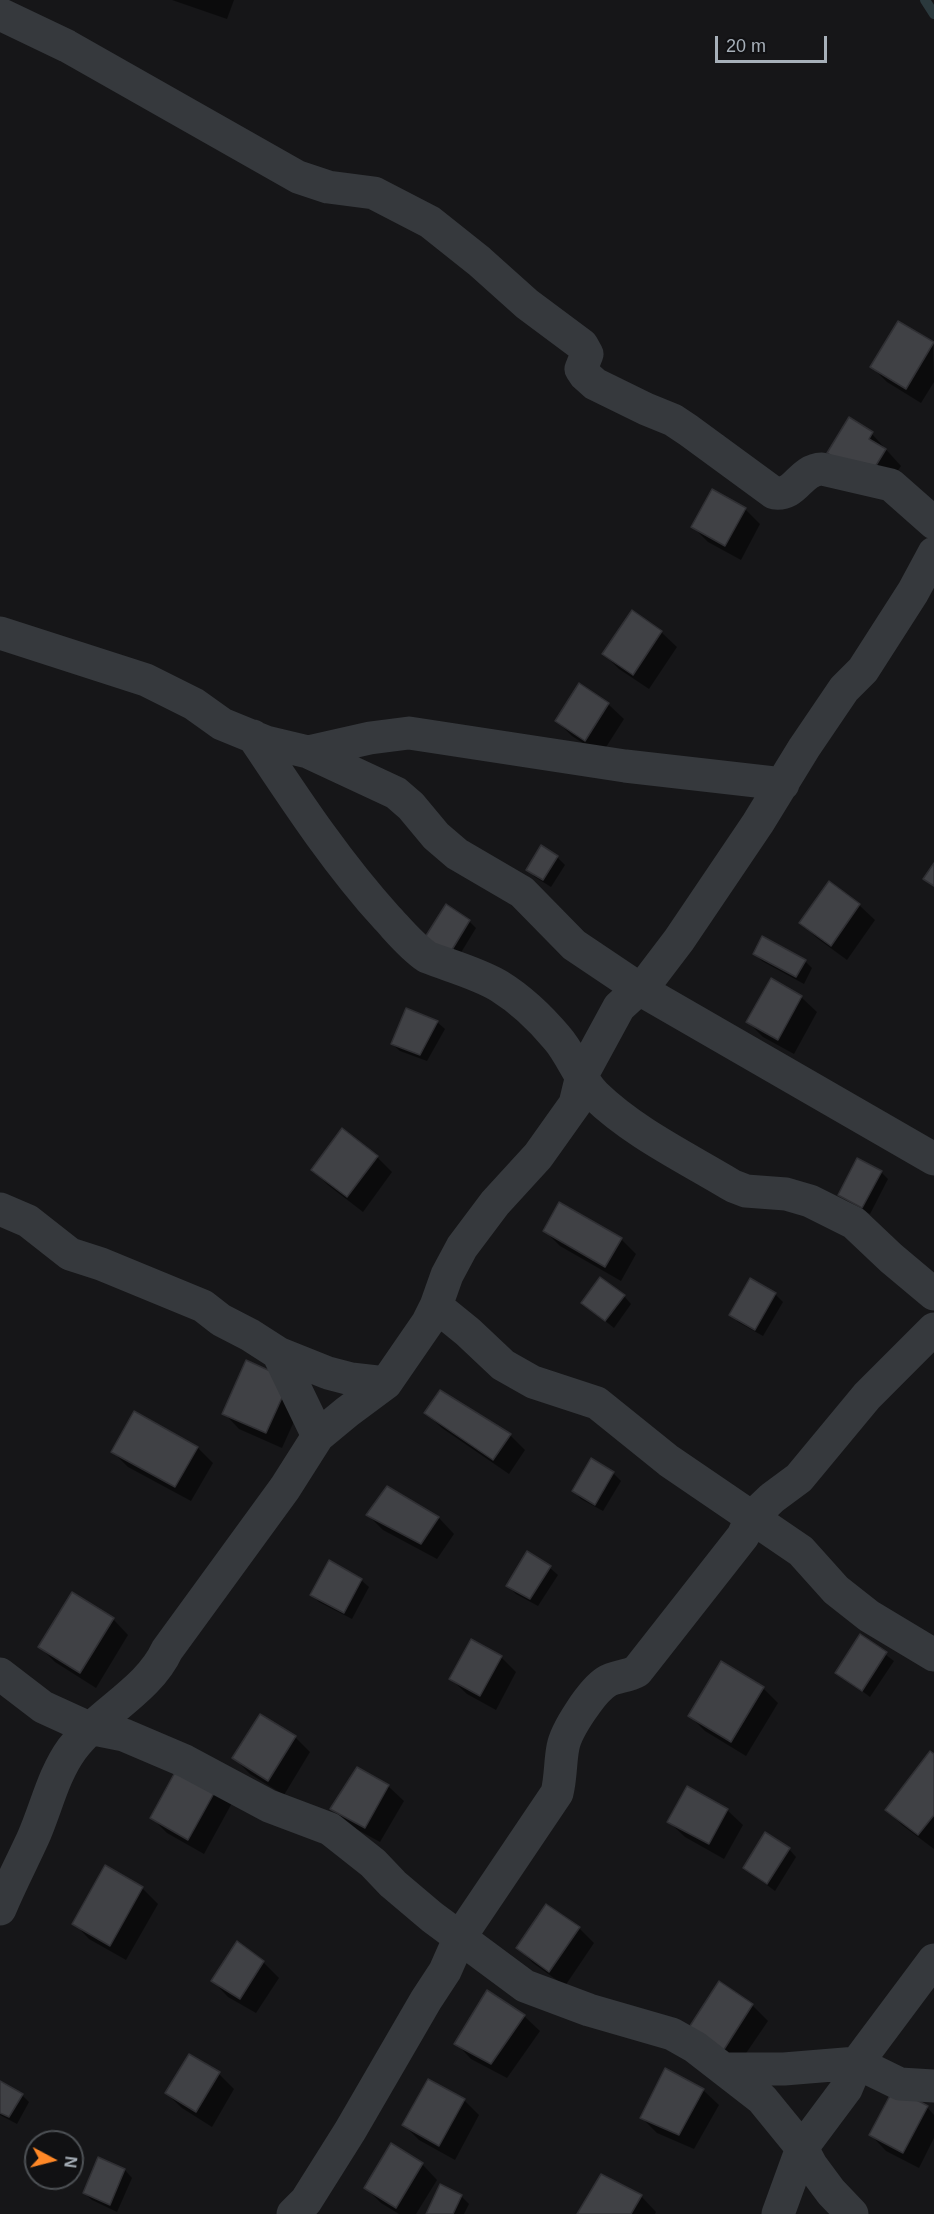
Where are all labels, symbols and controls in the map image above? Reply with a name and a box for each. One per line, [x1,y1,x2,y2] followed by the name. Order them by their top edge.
[718,24,830,62] scale bar
[726,36,766,56] text: 20 m
[24,2130,84,2190] north arrow
[61,2155,80,2169] text: N

